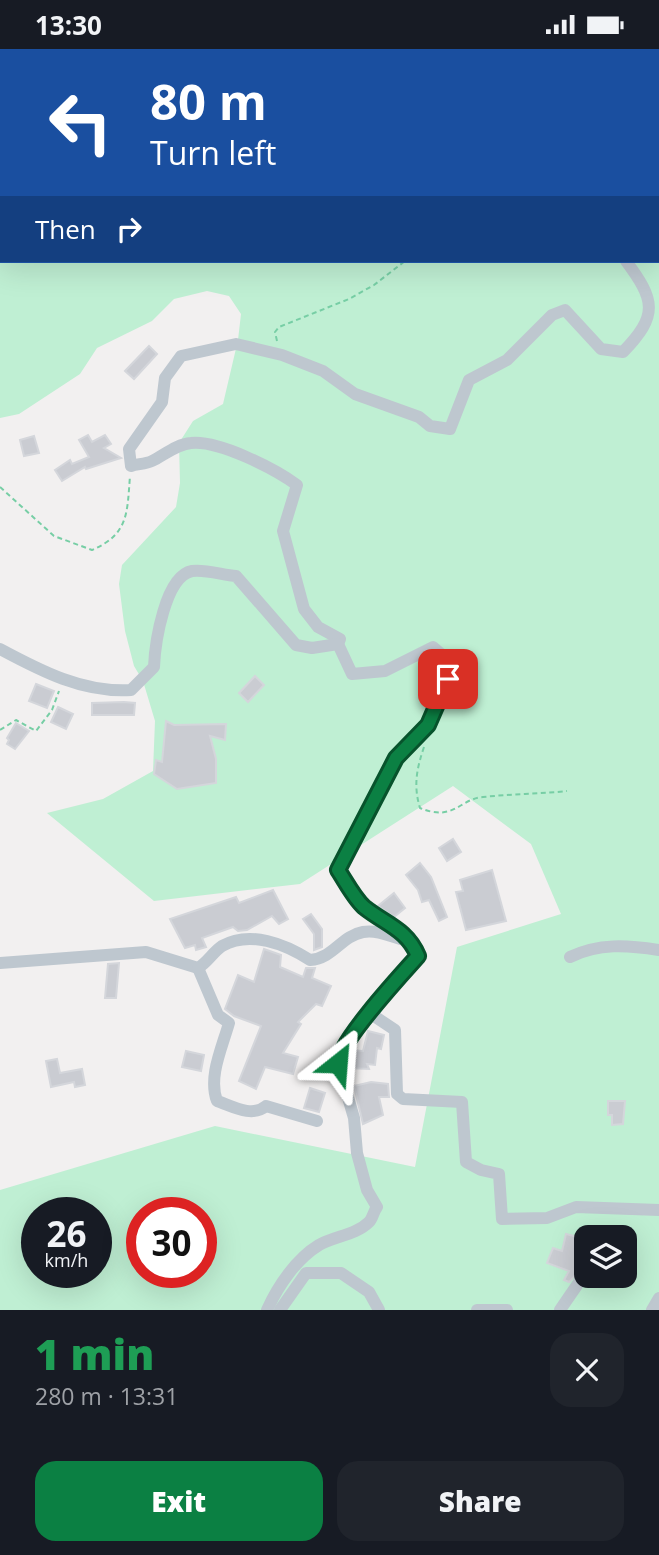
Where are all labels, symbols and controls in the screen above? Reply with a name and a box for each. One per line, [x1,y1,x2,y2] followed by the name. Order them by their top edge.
[35,7,102,43] text: 13:30
[150,68,267,134] text: 80 m
[35,77,126,168] icon: left
[150,131,276,174] text: Turn left
[110,210,148,248] icon: right
[35,211,96,247] text: Then
[418,649,478,709] pin
[429,660,467,698] icon: arrive
[301,1026,375,1100] position arrow
[126,1197,217,1288] speed limit sign: 30
[46,1210,87,1257] text: 26
[574,1225,637,1288] map controls
[574,1225,637,1288] button: layers
[45,1248,88,1272] text: km/h
[35,1325,154,1382] text: 1 min
[550,1333,624,1407] button: close
[35,1380,178,1412] text: 280 m · 13:31
[35,1461,323,1541] button: Exit
[337,1461,624,1541] button: Share

